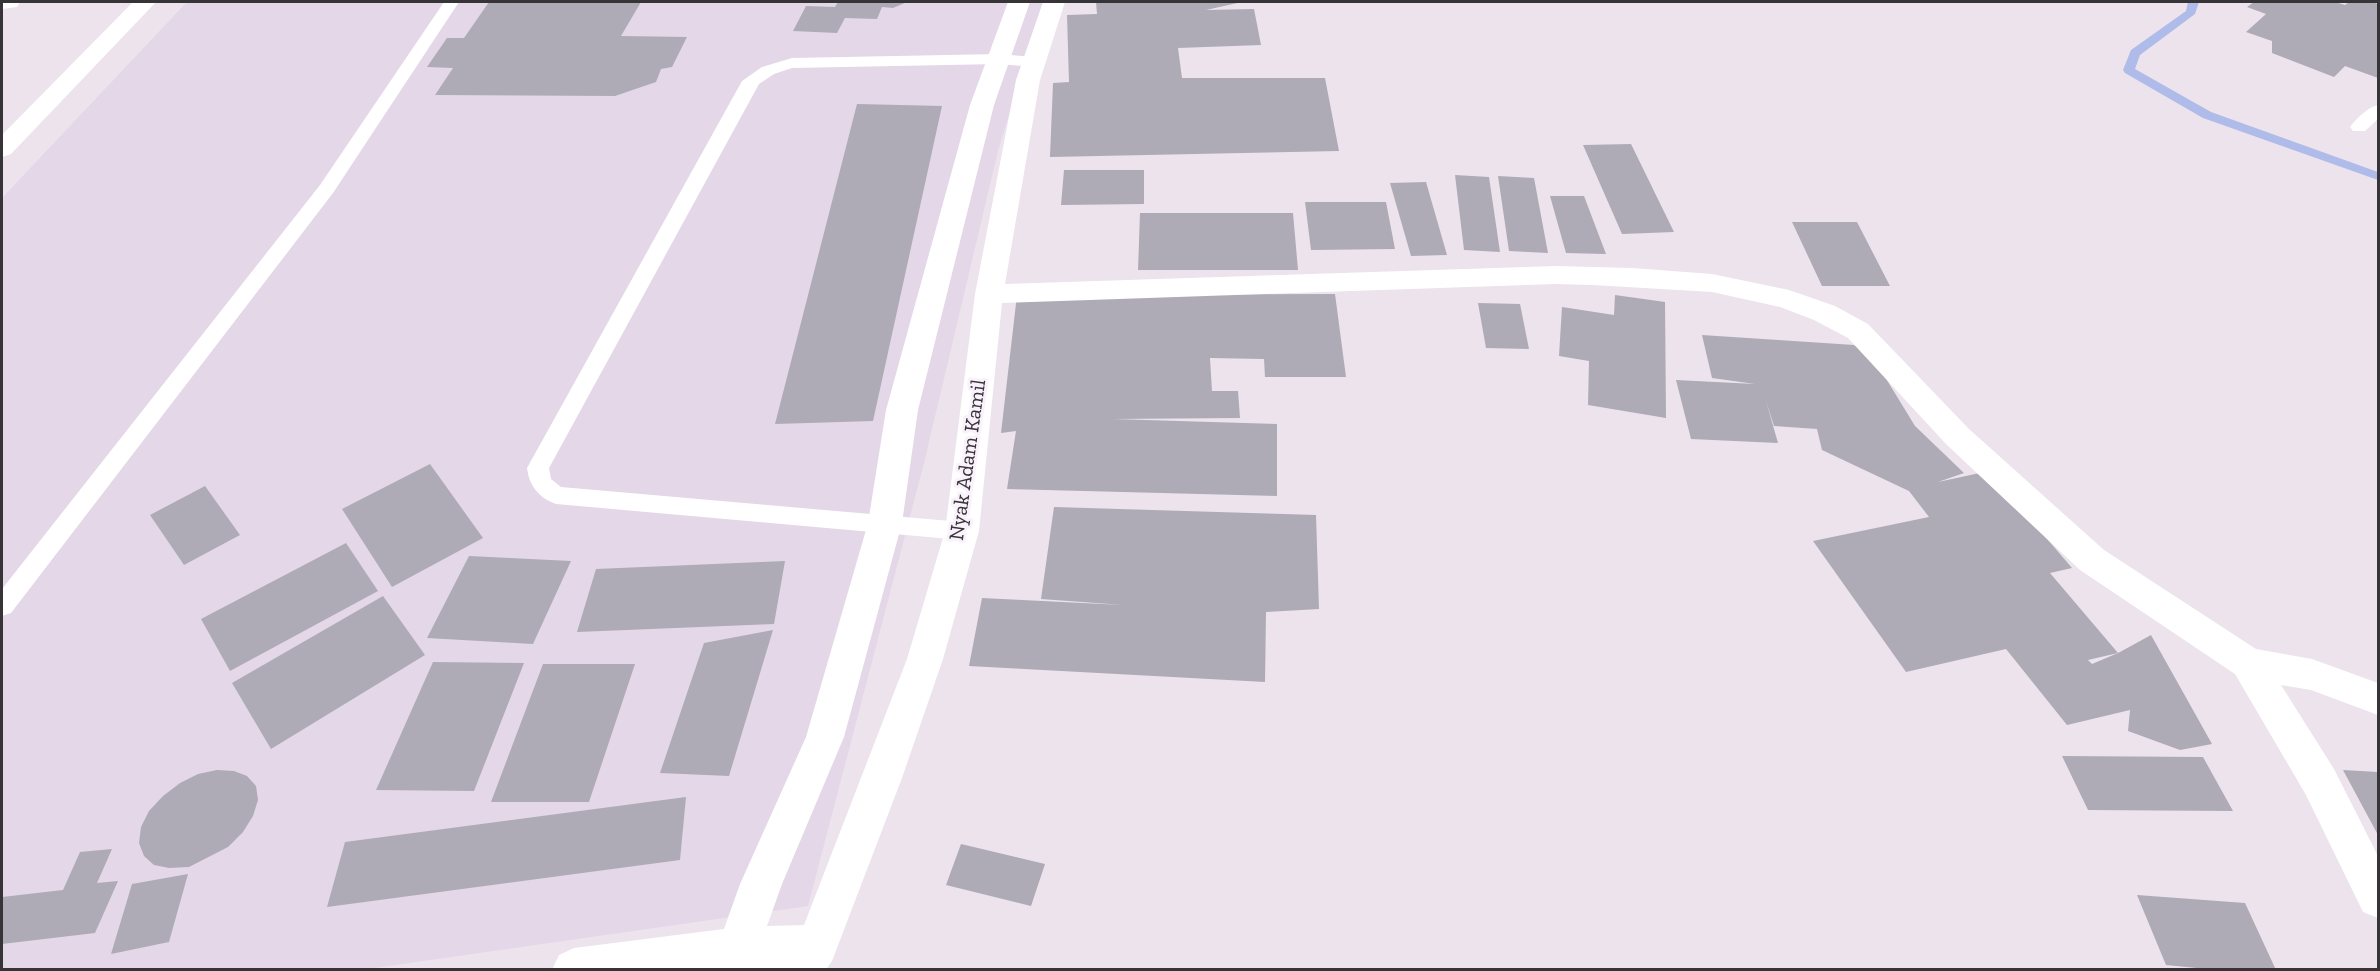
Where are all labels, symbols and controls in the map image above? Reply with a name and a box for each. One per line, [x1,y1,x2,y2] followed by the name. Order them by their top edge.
[944,378,992,542] street label: Nyak Adam Kamil

